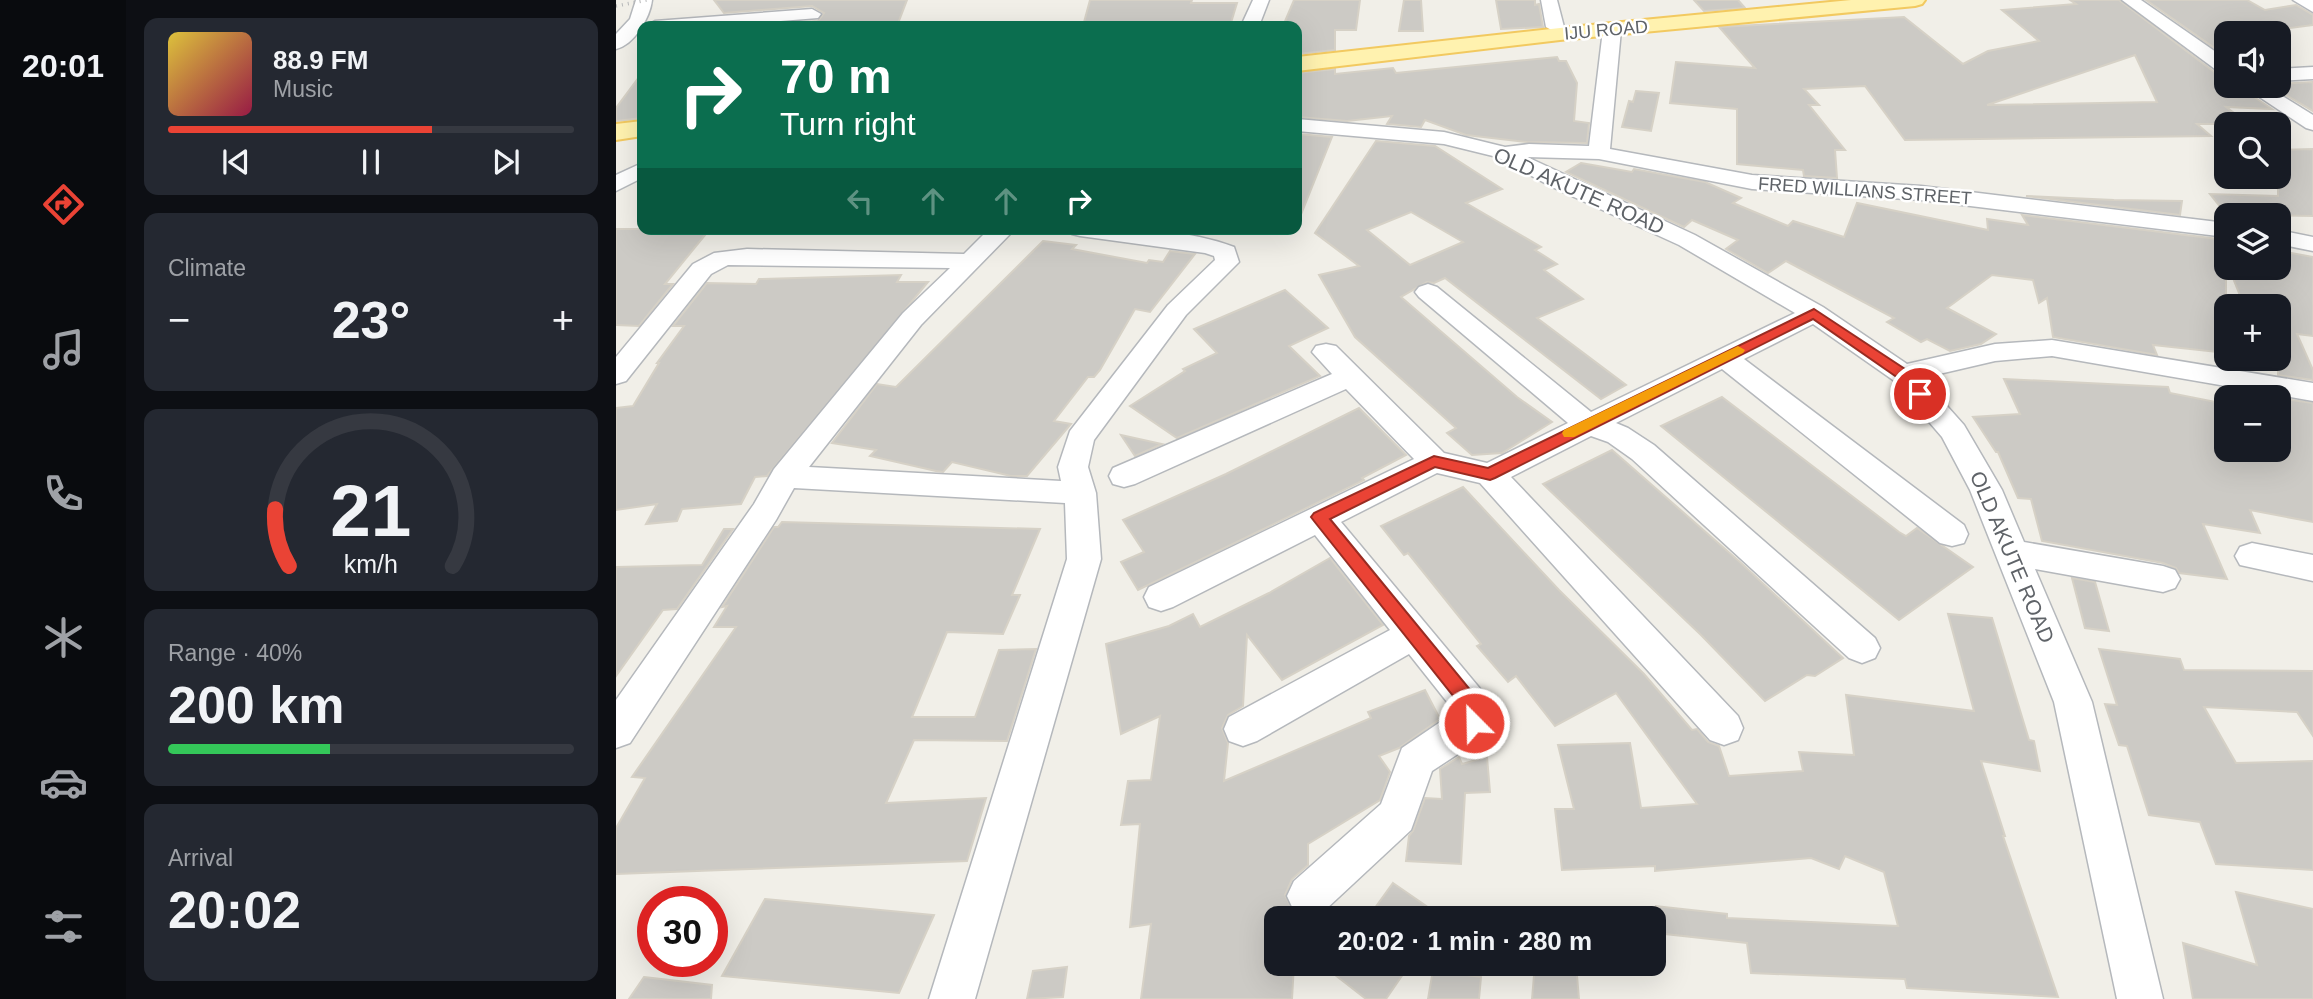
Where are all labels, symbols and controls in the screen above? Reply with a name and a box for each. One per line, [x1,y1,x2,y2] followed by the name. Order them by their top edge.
[1563,16,1649,44] street label: IJU ROAD
[2214,21,2291,462] map controls
[2214,21,2291,98] button: sound
[273,45,368,75] text: 88.9 FM
[22,48,104,84] text: 20:01
[665,49,756,140] icon: right
[780,49,892,103] text: 70 m
[273,76,333,102] text: Music
[780,106,916,142] text: Turn right
[2214,112,2291,189] button: search
[217,143,255,181] icon: previous
[352,143,390,181] icon: pause
[487,143,525,181] icon: next
[1490,143,1668,239] street label: OLD AKUTE ROAD
[1758,174,1972,208] street label: FRED WILLIANS STREET
[39,180,88,229] icon: directions
[841,182,879,220] icon: left
[914,182,952,220] icon: ahead
[987,182,1025,220] icon: ahead
[1060,182,1098,220] icon: right
[2214,203,2291,280] button: layers
[168,255,246,281] text: Climate
[332,291,410,349] text: 23°
[2214,294,2291,371] button: +
[168,299,190,341] text: −
[552,299,574,341] text: +
[39,325,88,374] icon: music
[1890,364,1950,424] pin
[1901,375,1939,413] icon: arrive
[2214,385,2291,462] button: −
[1966,467,2059,646] street label: OLD AKUTE ROAD
[39,469,88,518] icon: phone
[331,470,411,551] text: 21
[344,549,398,577] text: km/h
[39,613,88,662] icon: climate
[168,640,302,666] text: Range · 40%
[168,676,344,734] text: 200 km
[1437,686,1511,760] position arrow
[39,758,88,807] icon: car
[168,845,233,871] text: Arrival
[168,881,301,939] text: 20:02
[637,886,728,977] speed limit sign: 30
[39,902,88,951] icon: filters
[1338,926,1592,956] text: 20:02 · 1 min · 280 m

